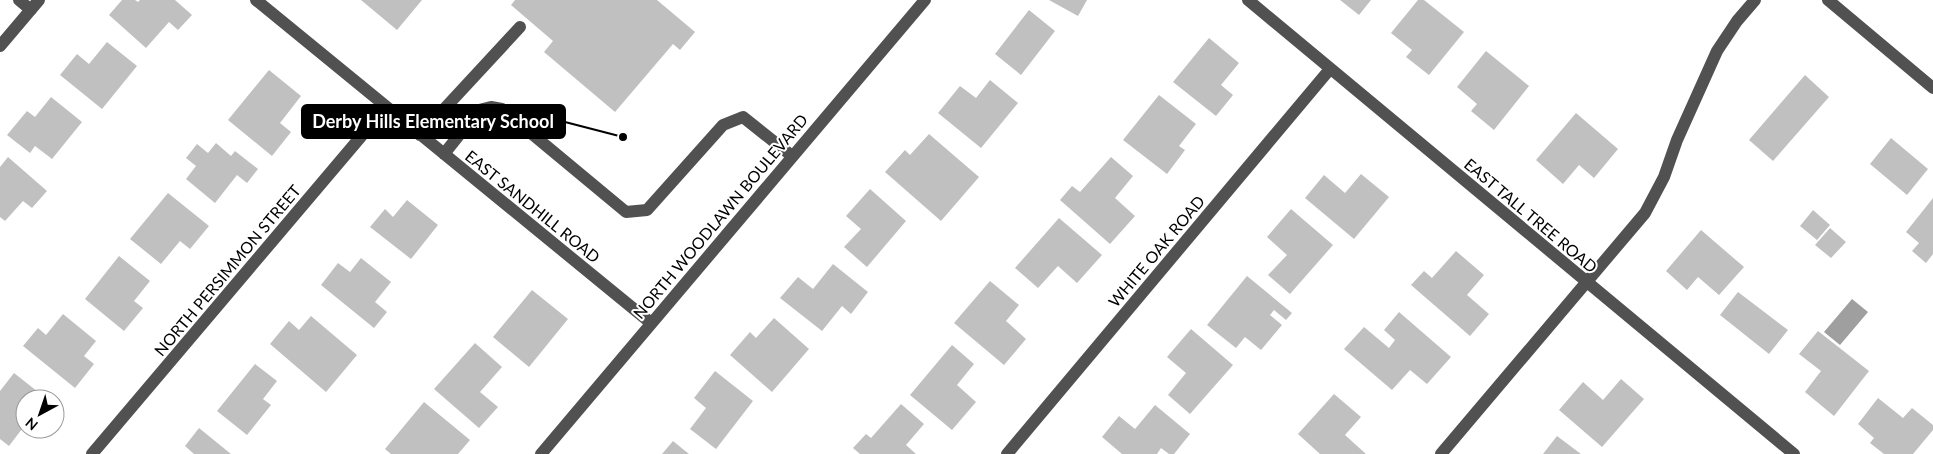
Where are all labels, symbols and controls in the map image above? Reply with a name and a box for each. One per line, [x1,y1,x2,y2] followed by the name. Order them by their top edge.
[302,105,565,138] callout: Derby Hills Elementary School
[312,110,554,132] text: Derby Hills Elementary School
[629,110,811,322] street label: NORTH WOODLAWN BOULEVARD
[462,146,604,266] street label: EAST SANDHILL ROAD
[1461,154,1601,276] street label: EAST TALL TREE ROAD
[150,180,304,359] street label: NORTH PERSIMMON STREET
[1104,191,1208,311] street label: WHITE OAK ROAD
[15,389,65,439] north arrow
[22,414,41,434] text: N

